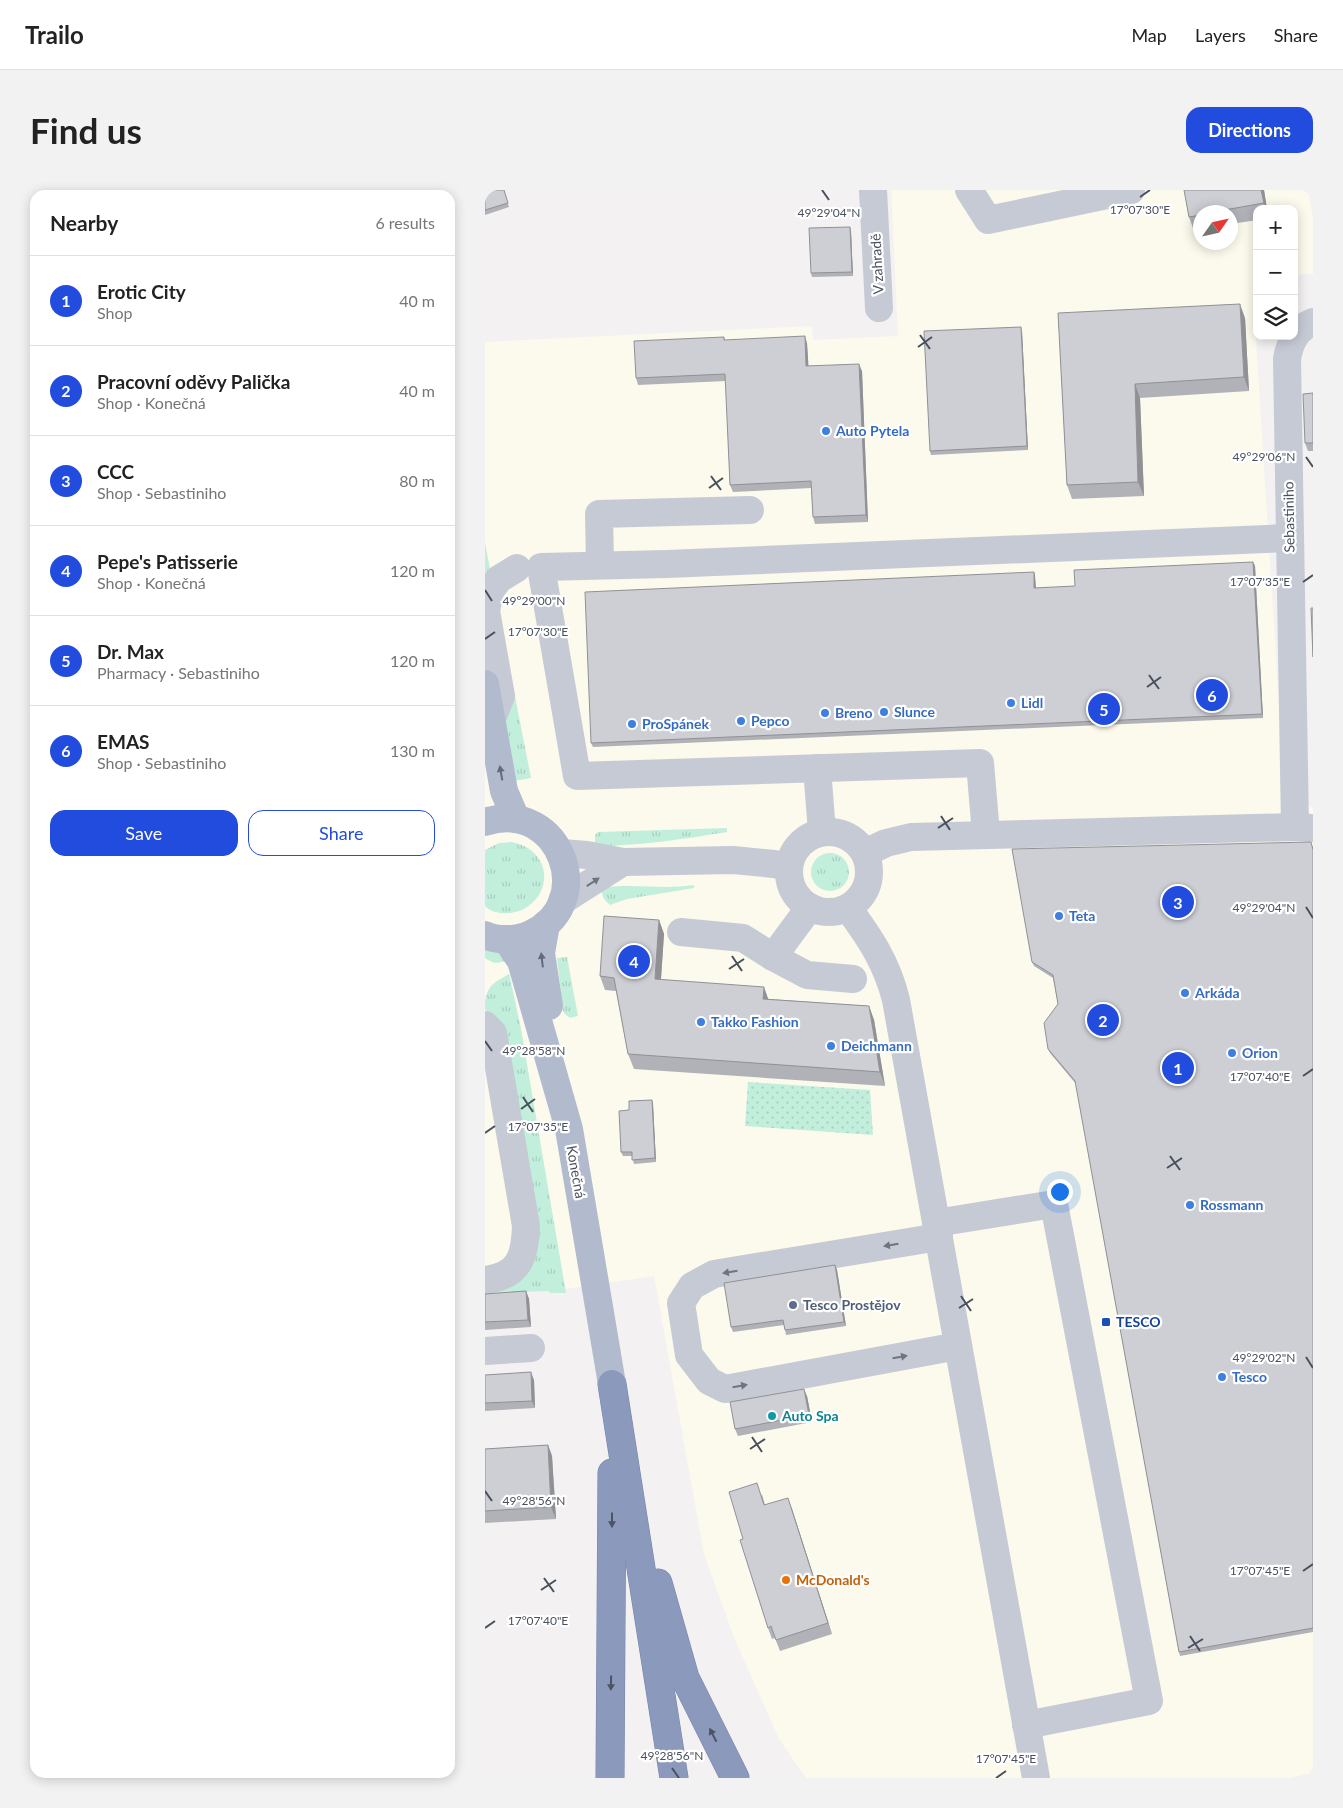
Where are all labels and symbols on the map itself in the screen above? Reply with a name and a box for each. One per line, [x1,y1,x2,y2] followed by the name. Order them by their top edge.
[1110,202,1170,217] text: 17°07'30"E
[798,205,860,220] text: 49°29'04"N
[1193,205,1238,250] north arrow
[866,233,887,295] street label: V zahradě
[835,422,909,439] place label: Auto Pytela
[820,425,832,437] marker: Auto Pytela
[1233,449,1295,464] text: 49°29'06"N
[1279,481,1298,553] street label: Sebastiniho
[1230,574,1290,589] text: 17°07'35"E
[503,593,565,608] text: 49°29'00"N
[508,624,568,639] text: 17°07'30"E
[1196,676,1228,714] pin: 6
[1088,690,1120,728] pin: 5
[1021,694,1043,711] place label: Lidl
[1005,697,1017,709] marker: Lidl
[894,703,935,720] place label: Slunce
[835,704,873,721] place label: Breno
[878,706,890,718] marker: Slunce
[819,707,831,719] marker: Breno
[751,712,789,729] place label: Pepco
[642,715,709,732] place label: ProSpánek
[735,715,747,727] marker: Pepco
[626,718,638,730] marker: ProSpánek
[497,764,505,780] one-way arrow
[586,877,599,886] one-way arrow
[1162,883,1194,921] pin: 3
[1233,900,1295,915] text: 49°29'04"N
[1069,907,1095,924] place label: Teta
[1053,910,1065,922] marker: Teta
[618,942,650,980] pin: 4
[538,951,546,967] one-way arrow
[1194,984,1240,1001] place label: Arkáda
[1179,987,1191,999] marker: Arkáda
[1087,1001,1119,1039] pin: 2
[711,1013,799,1030] place label: Takko Fashion
[695,1016,707,1028] marker: Takko Fashion
[841,1037,912,1054] place label: Deichmann
[825,1040,837,1052] marker: Deichmann
[503,1043,565,1058] text: 49°28'58"N
[1242,1044,1278,1061] place label: Orion
[1226,1047,1238,1059] marker: Orion
[1162,1049,1194,1087] pin: 1
[1230,1069,1290,1084] text: 17°07'40"E
[508,1119,568,1134] text: 17°07'35"E
[563,1144,590,1200] street label: Konečná
[1047,1179,1073,1205] your location
[1200,1196,1264,1213] place label: Rossmann
[1184,1199,1196,1211] marker: Rossmann
[882,1242,898,1250] one-way arrow
[722,1268,738,1276] one-way arrow
[803,1296,901,1313] place label: Tesco Prostějov
[787,1299,799,1311] marker: Tesco Prostějov
[1116,1313,1161,1330] place label: TESCO
[1100,1316,1112,1328] marker: TESCO
[1233,1350,1295,1365] text: 49°29'02"N
[892,1353,908,1361] one-way arrow
[1232,1368,1267,1385] place label: Tesco
[1216,1371,1228,1383] marker: Tesco
[733,1382,749,1390] one-way arrow
[781,1407,839,1424] place label: Auto Spa
[766,1410,778,1422] marker: Auto Spa
[503,1493,565,1508] text: 49°28'56"N
[608,1513,616,1529] one-way arrow
[1230,1563,1290,1578] text: 17°07'45"E
[796,1571,870,1588] place label: McDonald's
[780,1574,792,1586] marker: McDonald's
[508,1613,568,1628] text: 17°07'40"E
[607,1675,615,1691] one-way arrow
[709,1728,717,1742] one-way arrow
[641,1748,703,1763] text: 49°28'56"N
[976,1751,1036,1766] text: 17°07'45"E

